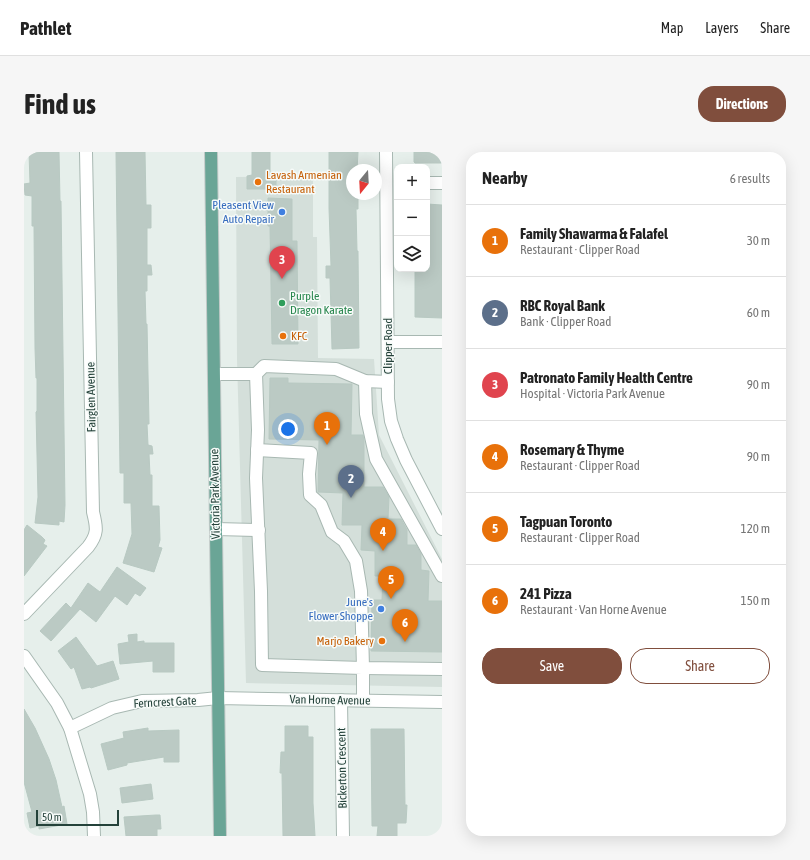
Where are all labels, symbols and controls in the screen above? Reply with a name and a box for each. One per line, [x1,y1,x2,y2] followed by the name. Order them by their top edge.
[20,17,71,39] text: Pathlet
[661,20,683,36] text: Map
[705,20,738,36] text: Layers
[760,20,790,36] text: Share
[698,86,786,122] button: Directions
[24,88,96,120] text: Find us
[346,164,382,200] north arrow
[394,164,430,272] map controls
[394,164,430,200] button: +
[266,168,342,196] place label: Lavash Armenian Restaurant
[482,168,528,188] text: Nearby
[730,171,770,186] text: 6 results
[253,177,263,187] marker: Lavash Armenian Restaurant
[212,198,274,226] place label: Pleasent View Auto Repair
[394,200,430,236] button: −
[277,207,287,217] marker: Pleasent View Auto Repair
[520,225,668,242] text: Family Shawarma & Falafel
[492,233,498,248] text: 1
[747,233,770,248] text: 30 m
[394,236,430,272] button: layers
[520,242,640,257] text: Restaurant · Clipper Road
[269,246,295,279] pin: 3
[290,289,353,317] place label: Purple Dragon Karate
[520,297,605,314] text: RBC Royal Bank
[277,298,287,308] marker: Purple Dragon Karate
[492,305,498,320] text: 2
[747,305,770,320] text: 60 m
[520,314,612,329] text: Bank · Clipper Road
[381,318,395,374] street label: Clipper Road
[291,329,308,343] place label: KFC
[278,331,288,341] marker: KFC
[83,362,99,432] street label: Fairglen Avenue
[520,369,693,386] text: Patronato Family Health Centre
[492,377,498,392] text: 3
[747,377,770,392] text: 90 m
[520,386,665,401] text: Hospital · Victoria Park Avenue
[314,412,340,445] pin: 1
[278,419,298,439] your location
[520,441,624,458] text: Rosemary & Thyme
[207,449,223,539] street label: Victoria Park Avenue
[492,449,498,464] text: 4
[747,449,770,464] text: 90 m
[520,458,640,473] text: Restaurant · Clipper Road
[338,465,364,498] pin: 2
[520,513,612,530] text: Tagpuan Toronto
[370,518,396,551] pin: 4
[492,521,498,536] text: 5
[741,521,770,536] text: 120 m
[520,530,640,545] text: Restaurant · Clipper Road
[378,566,404,599] pin: 5
[520,585,572,602] text: 241 Pizza
[492,593,498,608] text: 6
[741,593,770,608] text: 150 m
[309,595,373,623] place label: June's Flower Shoppe
[520,602,667,617] text: Restaurant · Van Horne Avenue
[376,604,386,614] marker: June's Flower Shoppe
[392,609,418,642] pin: 6
[317,634,374,648] place label: Marjo Bakery
[377,636,387,646] marker: Marjo Bakery
[482,648,622,684] button: Save
[630,648,770,684] button: Share
[289,692,371,708] street label: Van Horne Avenue
[133,693,197,711] street label: Ferncrest Gate
[334,727,350,809] street label: Bickerton Crescent
[36,808,119,827] scale bar
[42,811,62,823] text: 50 m

